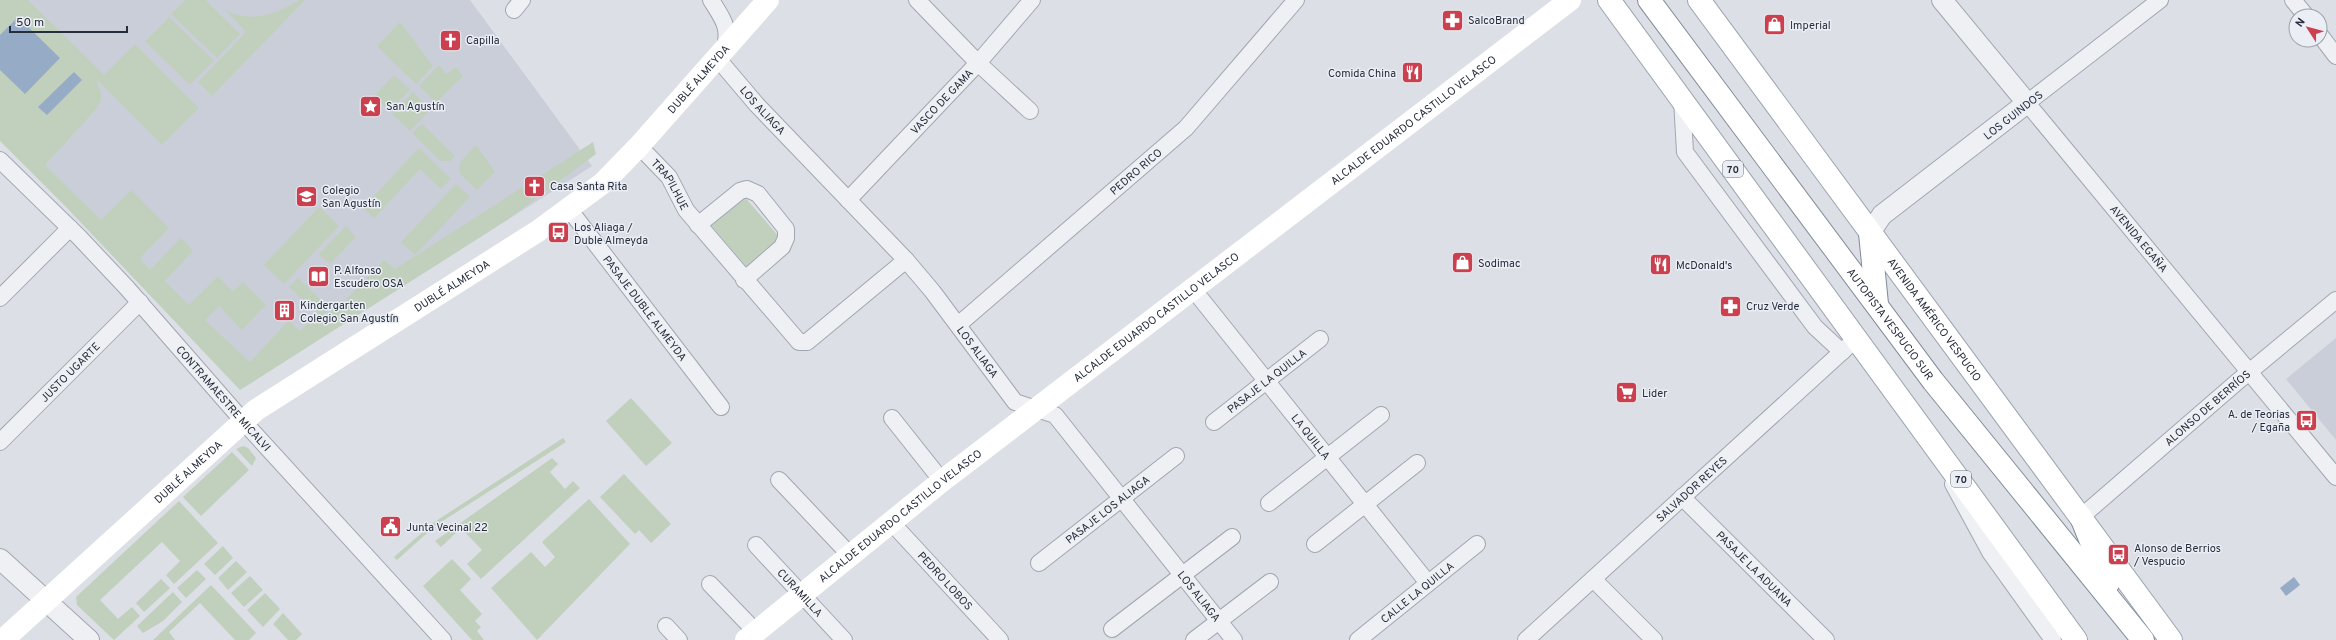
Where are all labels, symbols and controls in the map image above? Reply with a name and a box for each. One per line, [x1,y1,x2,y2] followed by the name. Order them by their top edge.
[1440,7,1466,33] pharmacy icon: SalcoBrand
[10,8,127,34] scale bar
[2288,8,2328,48] north arrow
[1761,12,1787,38] shop icon: Imperial
[1468,14,1525,28] place label: SalcoBrand
[16,15,44,31] text: 50 m
[2293,15,2309,30] text: N
[1790,19,1831,33] place label: Imperial
[437,27,463,53] church icon: Capilla
[466,34,500,48] place label: Capilla
[665,42,733,117] street label: DUBLÉ ALMEYDA
[1328,53,1500,189] street label: ALCALDE EDUARDO CASTILLO VELASCO
[1399,60,1425,86] restaurant icon: Comida China
[908,66,977,138] street label: VASCO DE GAMA
[1328,67,1396,81] place label: Comida China
[736,84,788,138] street label: LOS ALIAGA
[1981,88,2046,143] street label: LOS GUINDOS
[357,93,383,119] place icon: San Agustín
[386,100,445,114] place label: San Agustín
[1108,146,1165,198] street label: PEDRO RICO
[648,157,691,213] street label: TRAPILHUE
[1723,161,1743,177] road number: 70
[521,173,547,199] church icon: Casa Santa Rita
[550,180,627,194] place label: Casa Santa Rita
[293,183,319,209] school or university icon: Colegio San Agustín
[322,184,381,211] place label: Colegio San Agustín
[2106,203,2170,276] street label: AVENIDA EGAÑA
[546,220,572,246] bus stop icon: Los Aliaga / Duble Almeyda
[574,221,648,248] place label: Los Aliaga / Duble Almeyda
[1071,250,1242,386] street label: ALCALDE EDUARDO CASTILLO VELASCO
[1450,250,1476,276] shop icon: Sodimac
[1648,252,1674,278] restaurant icon: McDonald's
[599,253,689,364] street label: PASAJE DUBLE ALMEYDA
[1884,256,1984,385] street label: AVENIDA AMÉRICO VESPUCIO
[412,257,493,316] street label: DUBLÉ ALMEYDA
[1478,257,1521,271] place label: Sodimac
[1676,259,1732,273] place label: McDonald's
[306,263,332,289] library icon: P. Alfonso Escudero OSA
[334,264,404,291] place label: P. Alfonso Escudero OSA
[1843,266,1936,383] street label: AUTOPISTA VESPUCIO SUR
[1718,293,1744,319] pharmacy icon: Cruz Verde
[272,298,298,324] building icon: Kindergarten Colegio San Agustín
[300,299,399,326] place label: Kindergarten Colegio San Agustín
[1746,300,1800,314] place label: Cruz Verde
[953,324,1001,381] street label: LOS ALIAGA
[38,340,104,406] street label: JUSTO UGARTE
[172,343,273,455] street label: CONTRAMAESTRE MICALVI
[1225,346,1310,417] street label: PASAJE LA QUILLA
[2162,368,2254,449] street label: ALONSO DE BERRÍOS
[1613,380,1639,406] supermarket icon: Lider
[1642,387,1668,401] place label: Lider
[2293,407,2319,433] bus stop icon: A. de Teorias / Egaña
[2228,408,2290,435] place label: A. de Teorias / Egaña
[1288,412,1333,463] street label: LA QUILLA
[152,438,226,507] street label: DUBLÉ ALMEYDA
[816,447,985,586] street label: ALCALDE EDUARDO CASTILLO VELASCO
[1654,454,1731,526] street label: SALVADOR REYES
[1951,471,1971,487] road number: 70
[1063,473,1153,547] street label: PASAJE LOS ALIAGA
[378,514,404,540] public building icon: Junta Vecinal 22
[406,521,488,535] place label: Junta Vecinal 22
[1713,529,1795,610] street label: PASAJE LA ADUANA
[2106,541,2132,567] bus stop icon: Alonso de Berrios / Vespucio
[2133,542,2221,569] place label: Alonso de Berrios / Vespucio
[914,549,975,614] street label: PEDRO LOBOS
[1378,559,1457,627] street label: CALLE LA QUILLA
[774,566,825,620] street label: CURAMILLA
[1174,569,1223,625] street label: LOS ALIAGA

